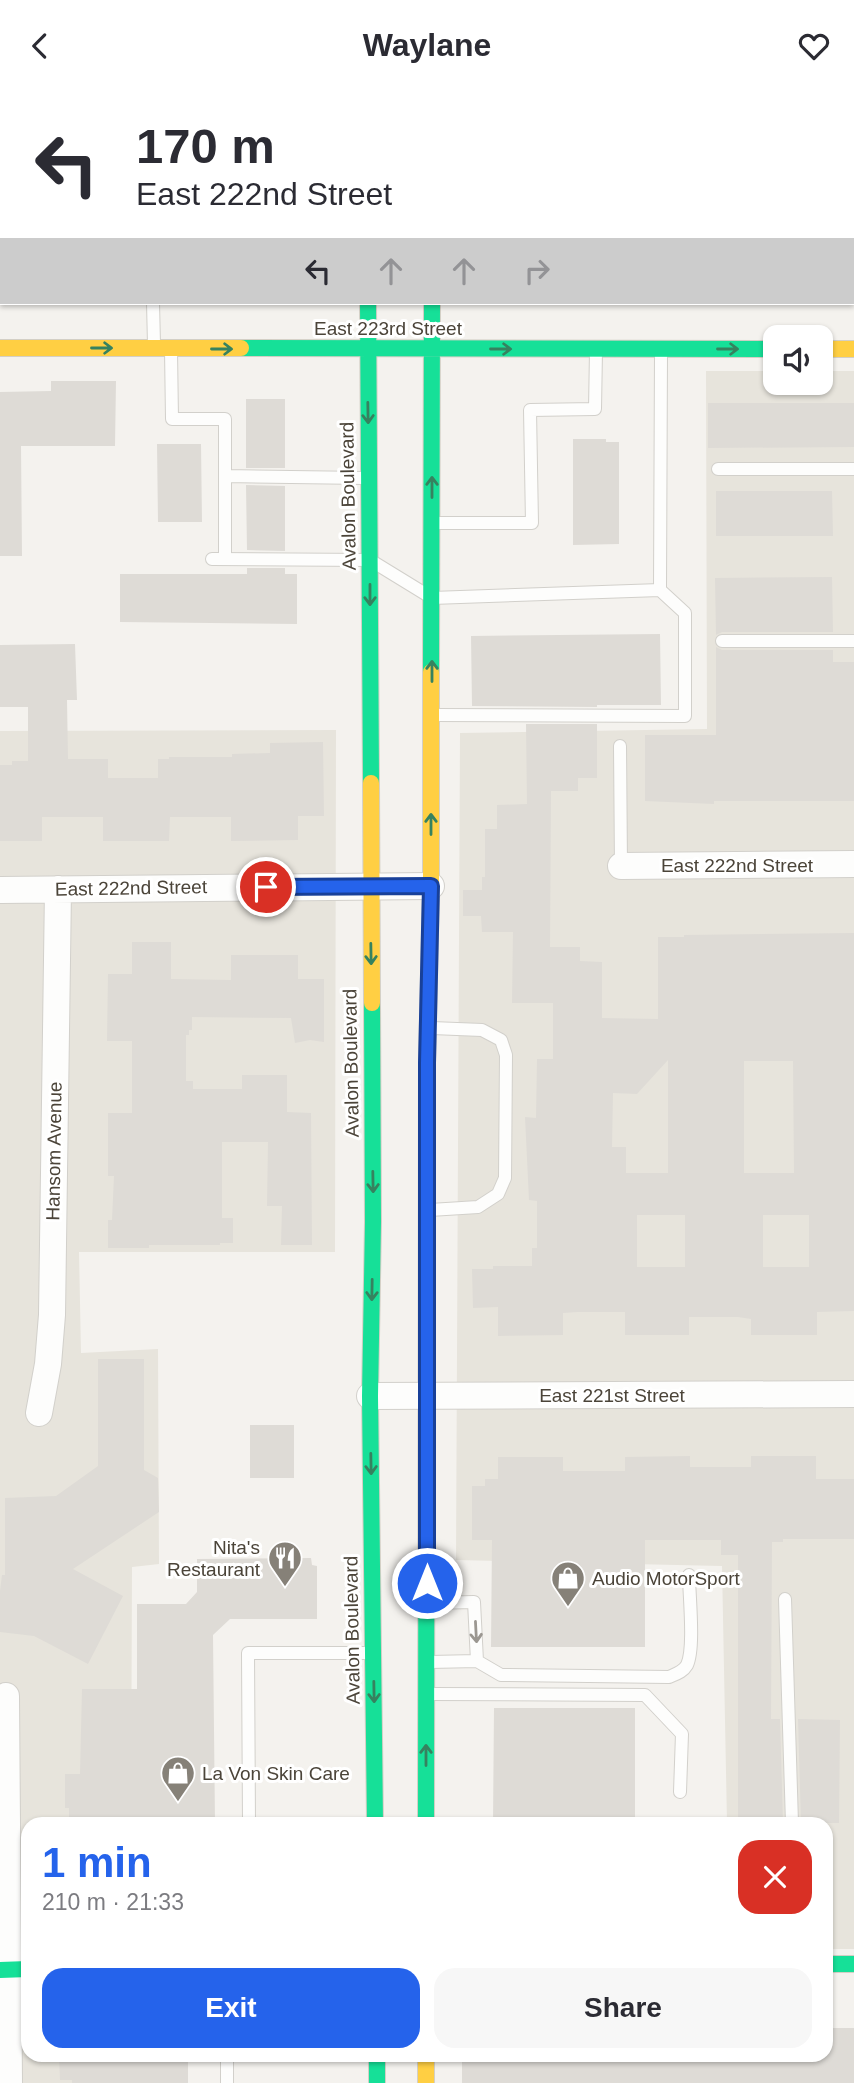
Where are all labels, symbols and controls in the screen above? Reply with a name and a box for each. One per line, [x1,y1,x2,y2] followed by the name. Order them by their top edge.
[21,27,59,65] icon: back
[363,27,491,63] text: Waylane
[795,27,833,65] icon: heart
[21,119,112,210] icon: left
[136,119,275,173] text: 170 m
[136,176,392,212] text: East 222nd Street
[299,252,337,290] icon: left
[372,252,410,290] icon: ahead
[445,252,483,290] icon: ahead
[518,252,556,290] icon: right
[314,318,463,339] street label: East 223rd Street
[763,325,833,395] map controls
[763,325,833,395] button: sound
[91,341,114,355] one-way arrow
[211,342,234,356] one-way arrow
[489,342,512,356] one-way arrow
[716,342,739,356] one-way arrow
[361,401,375,424] one-way arrow
[336,422,360,570] street label: Avalon Boulevard
[425,476,439,499] one-way arrow
[363,583,377,606] one-way arrow
[425,660,438,683] one-way arrow
[424,813,438,836] one-way arrow
[661,855,814,876] street label: East 222nd Street
[236,857,296,917] pin
[247,868,285,906] icon: arrive
[55,876,208,900] street label: East 222nd Street
[364,942,378,965] one-way arrow
[339,989,363,1137] street label: Avalon Boulevard
[42,1081,66,1221] street label: Hansom Avenue
[366,1170,380,1193] one-way arrow
[365,1278,379,1301] one-way arrow
[539,1385,686,1406] street label: East 221st Street
[364,1453,378,1476] one-way arrow
[167,1537,261,1580] place label: Nita's Restaurant
[266,1539,304,1588] restaurant icon: Nita's Restaurant
[390,1546,464,1620] position arrow
[340,1556,364,1704] street label: Avalon Boulevard
[549,1559,587,1608] shop icon: Audio MotorSport
[592,1568,741,1589] place label: Audio MotorSport
[470,1620,483,1642] one-way arrow
[367,1680,381,1703] one-way arrow
[419,1744,433,1767] one-way arrow
[159,1754,197,1803] shop icon: La Von Skin Care
[202,1763,350,1784] place label: La Von Skin Care
[42,1839,152,1886] text: 1 min
[738,1840,812,1914] button: close
[42,1889,184,1915] text: 210 m · 21:33
[42,1968,420,2048] button: Exit
[434,1968,812,2048] button: Share

